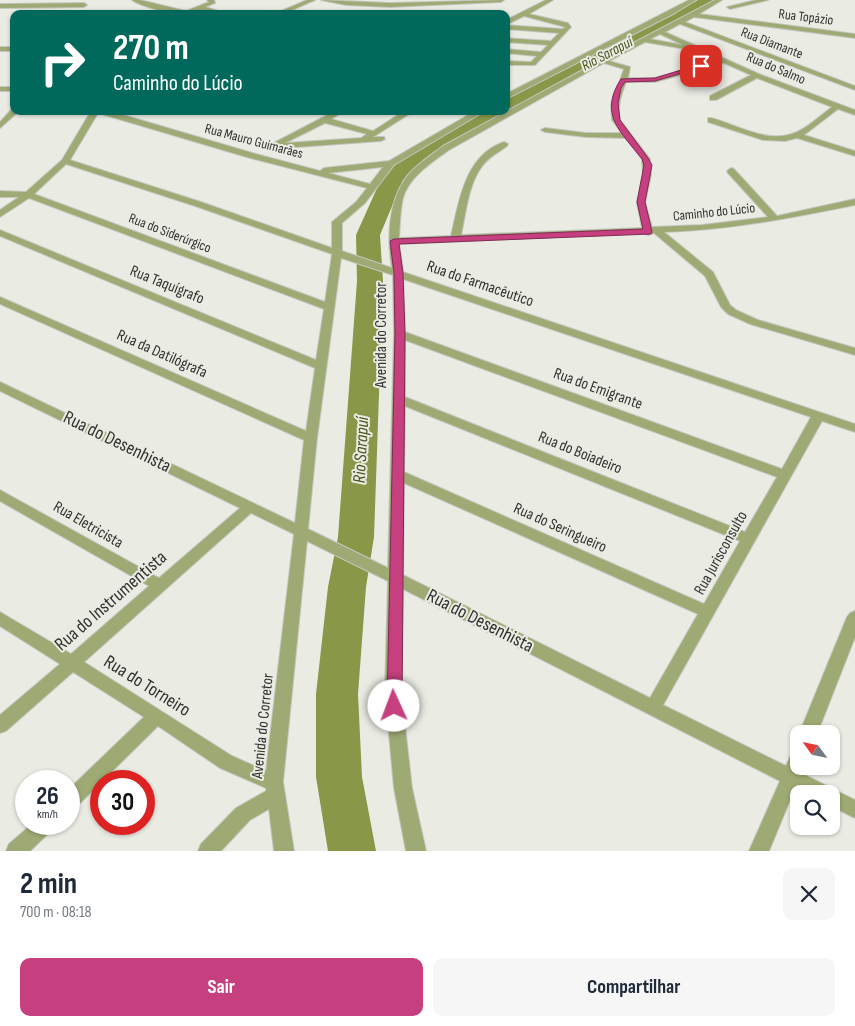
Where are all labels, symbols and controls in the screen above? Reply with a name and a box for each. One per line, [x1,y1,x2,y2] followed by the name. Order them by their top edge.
[778,5,835,29] street label: Rua Topázio
[739,23,805,63] street label: Rua Diamante
[113,27,189,70] text: 270 m
[30,30,95,95] icon: right
[578,32,637,75] water label: Rio Sarapuí
[680,45,722,87] pin
[744,48,808,88] street label: Rua do Salmo
[687,52,715,80] icon: arrive
[113,70,243,97] text: Caminho do Lúcio
[203,120,305,162] street label: Rua Mauro Guimarães
[672,199,756,225] street label: Caminho do Lúcio
[126,209,214,257] street label: Rua do Siderúrgico
[424,257,536,311] street label: Rua do Farmacêutico
[127,261,207,309] street label: Rua Taquígrafo
[372,282,391,389] street label: Avenida do Corretor
[114,326,210,382] street label: Rua da Datilógrafa
[551,364,645,414] street label: Rua do Emigrante
[59,406,175,478] street label: Rua do Desenhista
[349,415,373,484] water label: Rio Sarapuí
[535,428,625,478] street label: Rua do Boiadeiro
[50,497,126,553] street label: Rua Eletricista
[511,499,609,557] street label: Rua do Seringueiro
[690,508,752,598] street label: Rua Jurisconsulto
[50,546,172,656] street label: Rua do Instrumentista
[423,584,537,658] street label: Rua do Desenhista
[99,650,195,722] street label: Rua do Torneiro
[248,672,278,781] street label: Avenida do Corretor
[367,679,419,731] position arrow
[790,725,840,775] north arrow
[790,725,840,835] map controls
[90,770,155,835] speed limit sign: 30
[36,781,59,812] text: 26
[790,785,840,835] button: search
[37,807,58,822] text: km/h
[20,866,77,902] text: 2 min
[783,868,835,920] button: close
[20,903,92,922] text: 700 m · 08:18
[20,958,423,1016] button: Sair
[433,958,835,1016] button: Compartilhar

